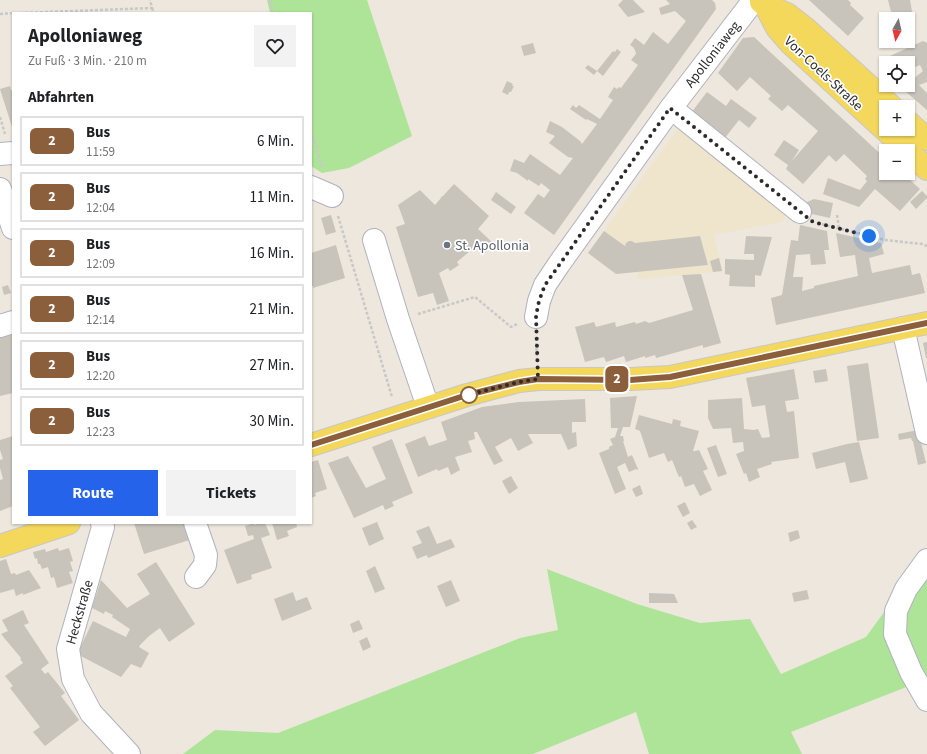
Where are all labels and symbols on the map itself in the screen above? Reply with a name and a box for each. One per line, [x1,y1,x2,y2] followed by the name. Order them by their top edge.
[879,12,915,48] north arrow
[680,17,745,92] street label: Apolloniaweg
[779,32,867,116] street label: Von-Coels-Straße
[859,226,879,246] your location
[455,236,529,256] place label: St. Apollonia
[442,240,452,250] marker: St. Apollonia
[604,366,630,392] line badge: 2
[460,386,478,404] unlabelled marker
[61,578,99,647] street label: Heckstraße

